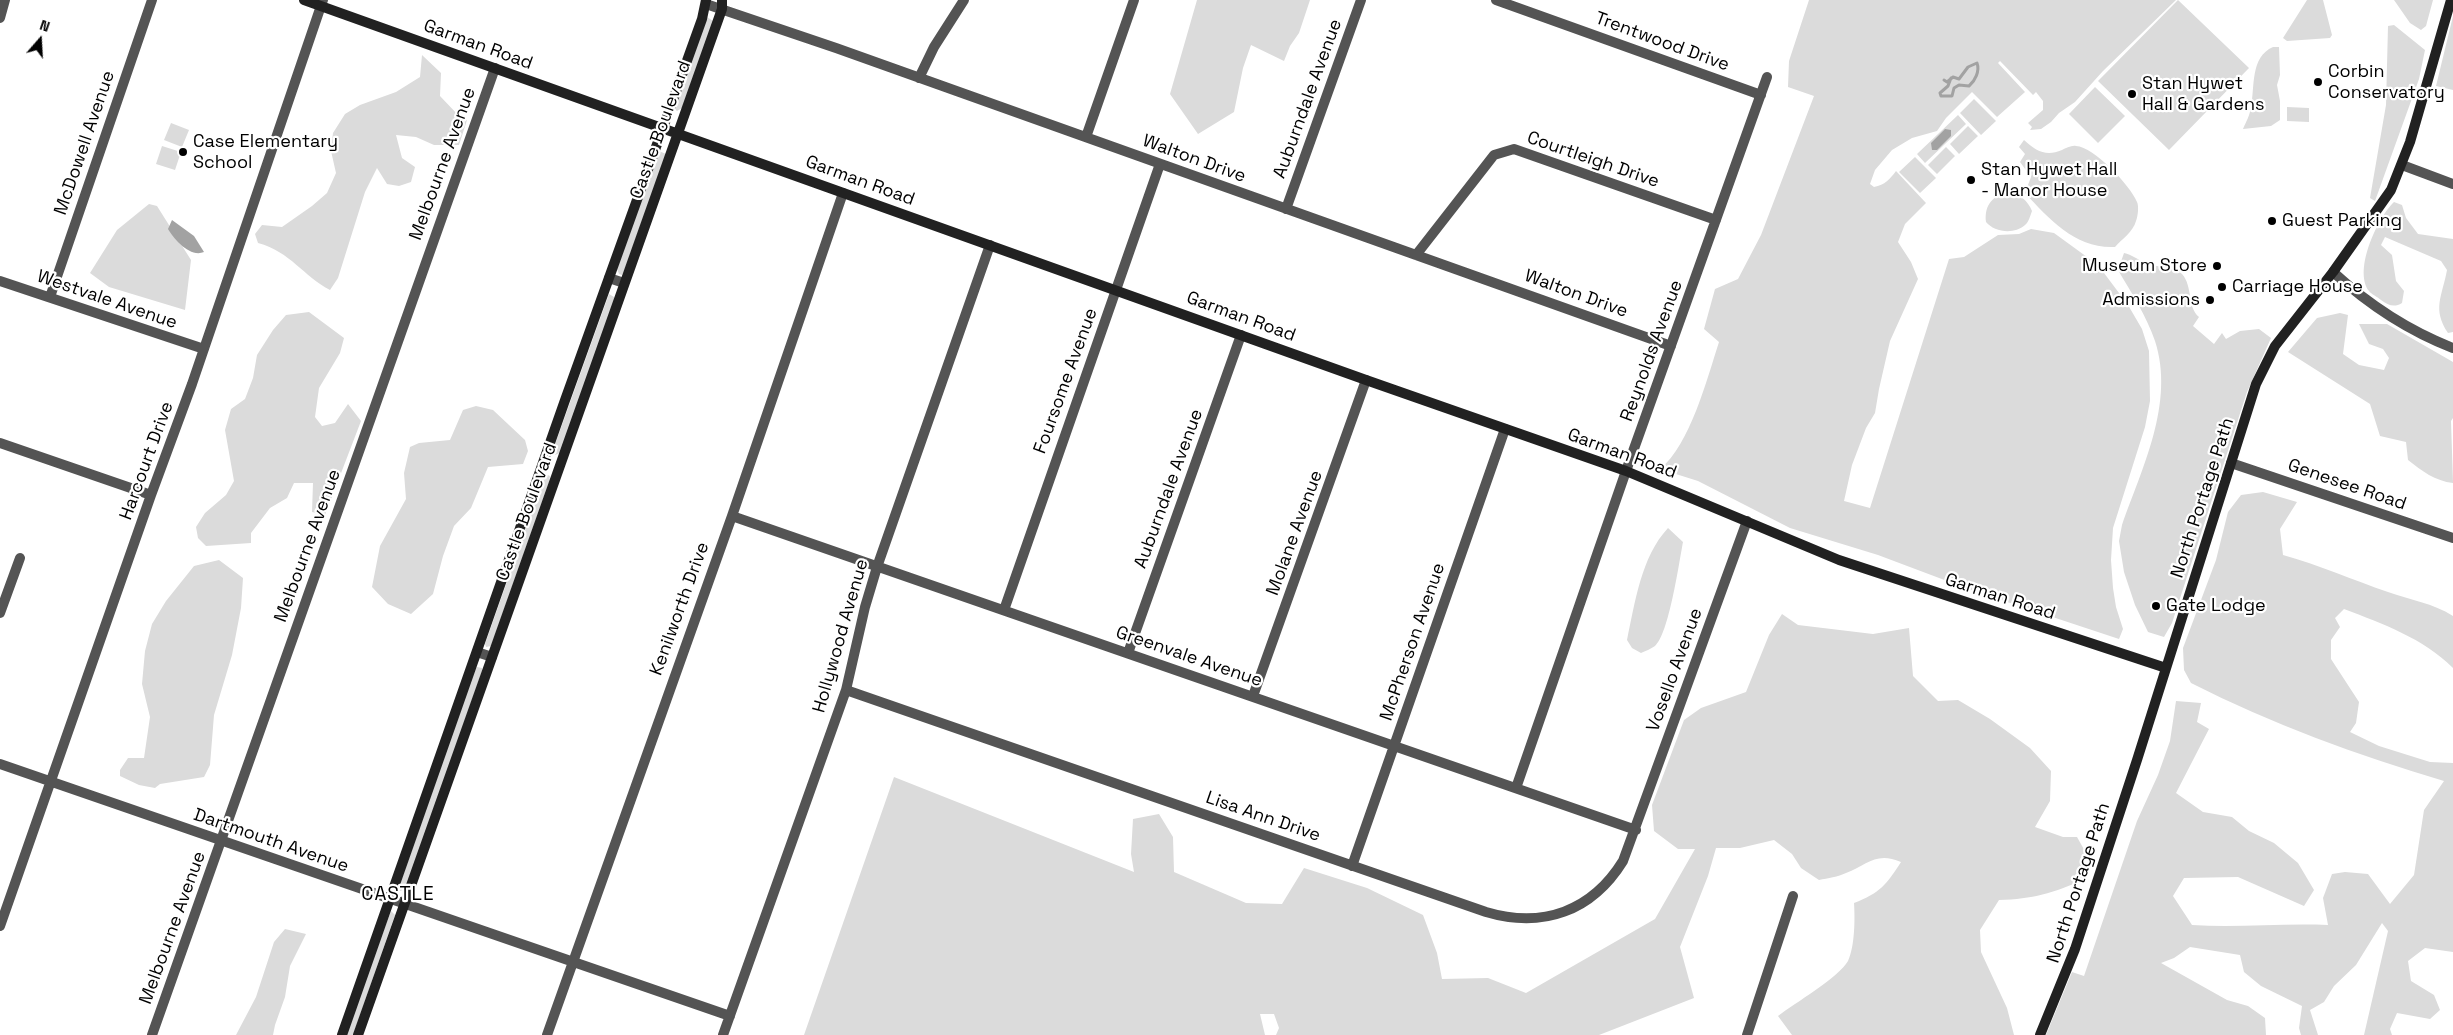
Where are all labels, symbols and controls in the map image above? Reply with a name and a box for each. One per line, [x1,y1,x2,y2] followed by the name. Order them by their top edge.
[1592,8,1732,76] street label: Trentwood Drive
[15,15,65,65] north arrow
[420,15,536,75] street label: Garman Road
[38,16,52,36] text: N
[1269,16,1347,182] street label: Auburndale Avenue
[626,58,696,202] street label: Castle Boulevard
[2328,61,2445,104] place label: Corbin Conservatory
[50,68,120,218] street label: McDowell Avenue
[2142,73,2265,116] place label: Stan Hywet Hall & Gardens
[2312,76,2324,88] marker: Corbin Conservatory
[405,85,481,243] street label: Melbourne Avenue
[2126,88,2138,100] marker: Stan Hywet Hall & Gardens
[1524,127,1662,193] street label: Courtleigh Drive
[1139,130,1249,188] street label: Walton Drive
[193,131,338,173] place label: Case Elementary School
[177,146,189,158] marker: Case Elementary School
[802,151,918,211] street label: Garman Road
[1981,159,2118,202] place label: Stan Hywet Hall - Manor House
[1965,174,1977,186] marker: Stan Hywet Hall - Manor House
[2282,210,2402,232] place label: Guest Parking
[2266,215,2278,227] marker: Guest Parking
[2082,255,2207,277] place label: Museum Store
[2211,260,2223,272] marker: Museum Store
[1521,265,1631,323] street label: Walton Drive
[34,266,180,334] street label: Westvale Avenue
[2232,276,2363,298] place label: Carriage House
[1616,277,1688,425] street label: Reynolds Avenue
[2216,281,2228,293] marker: Carriage House
[1183,287,1299,347] street label: Garman Road
[2102,289,2200,311] place label: Admissions
[2204,294,2216,306] marker: Admissions
[1030,305,1102,457] street label: Foursome Avenue
[116,399,178,523] street label: Harcourt Drive
[1130,406,1208,572] street label: Auburndale Avenue
[2167,415,2239,581] street label: North Portage Path
[1564,424,1680,484] street label: Garman Road
[492,440,562,584] street label: Castle Boulevard
[2285,455,2409,515] street label: Genesee Road
[270,467,346,625] street label: Melbourne Avenue
[1262,468,1328,598] street label: Molane Avenue
[646,539,714,679] street label: Kenilworth Drive
[809,557,873,715] street label: Hollywood Avenue
[1376,560,1450,724] street label: McPherson Avenue
[1942,569,2058,625] street label: Garman Road
[2166,595,2266,617] place label: Gate Lodge
[2150,600,2162,612] marker: Gate Lodge
[1643,605,1707,735] street label: Vosello Avenue
[1113,622,1265,692] street label: Greenvale Avenue
[1203,787,1323,847] street label: Lisa Ann Drive
[2043,800,2115,966] street label: North Portage Path
[191,804,351,878] street label: Dartmouth Avenue
[135,849,211,1007] street label: Melbourne Avenue
[361,884,435,906] district label: CASTLE

